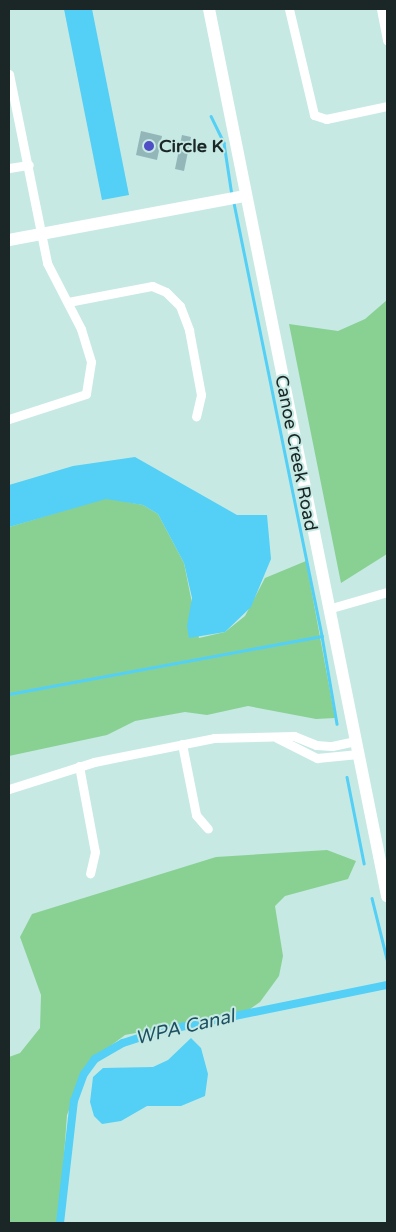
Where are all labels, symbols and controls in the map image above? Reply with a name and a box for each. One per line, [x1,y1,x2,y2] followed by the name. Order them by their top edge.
[159,135,224,157] place label: Circle K
[143,140,155,152] marker: Circle K
[270,373,322,533] street label: Canoe Creek Road
[133,1006,237,1050] water label: WPA Canal

